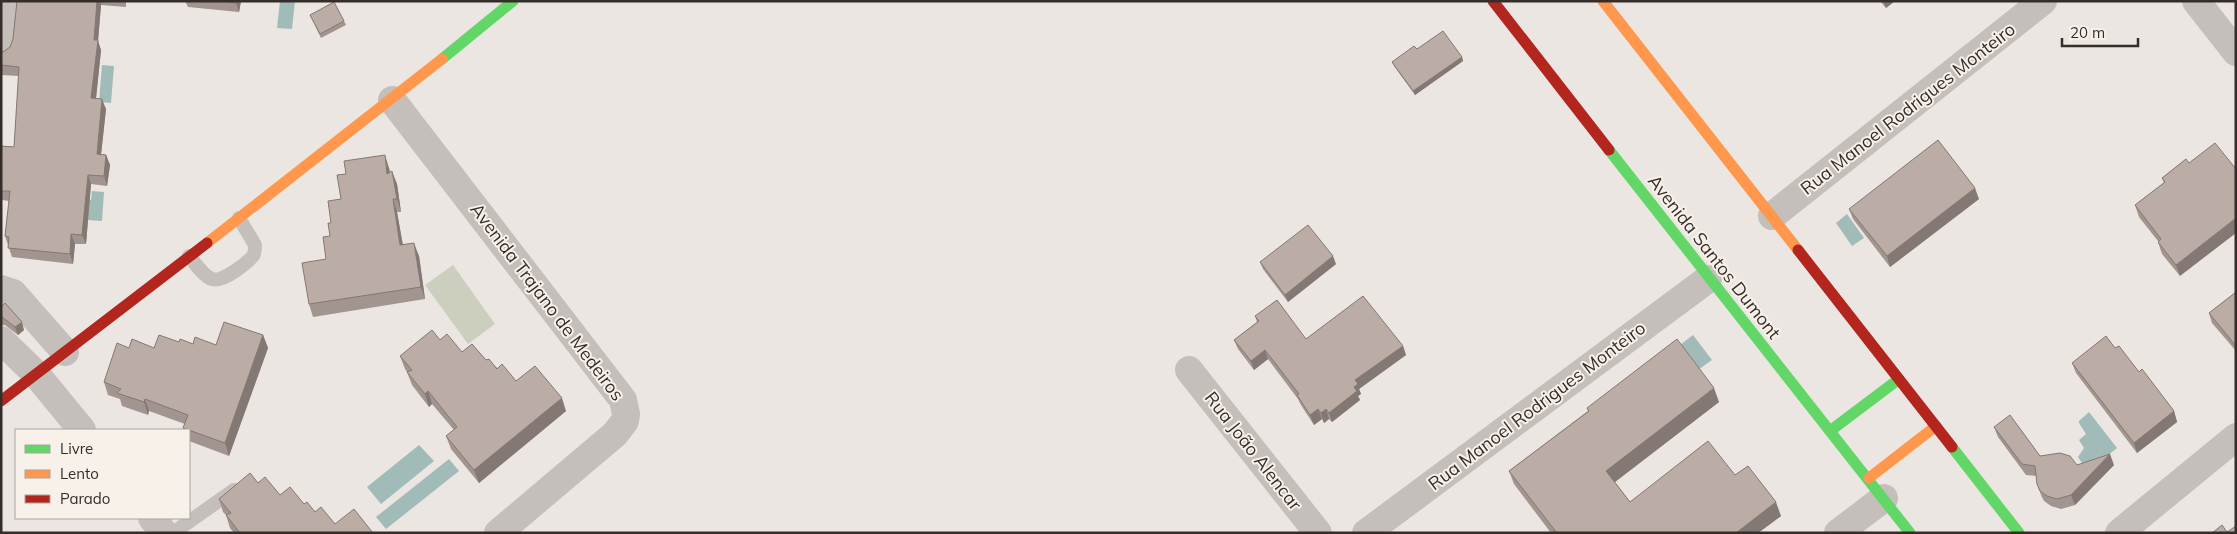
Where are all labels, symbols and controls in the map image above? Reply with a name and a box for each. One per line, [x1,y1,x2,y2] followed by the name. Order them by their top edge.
[2062,15,2138,47] scale bar
[1796,18,2020,200] street label: Rua Manoel Rodrigues Monteiro
[2070,23,2105,42] text: 20 m
[1643,170,1786,344] street label: Avenida Santos Dumont
[466,198,629,405] street label: Avenida Trajano de Medeiros
[1423,316,1650,495] street label: Rua Manoel Rodrigues Monteiro
[1200,387,1307,515] street label: Rua João Alencar
[15,429,190,519] legend
[60,439,93,458] text: Livre
[60,464,99,483] text: Lento
[60,489,110,508] text: Parado

